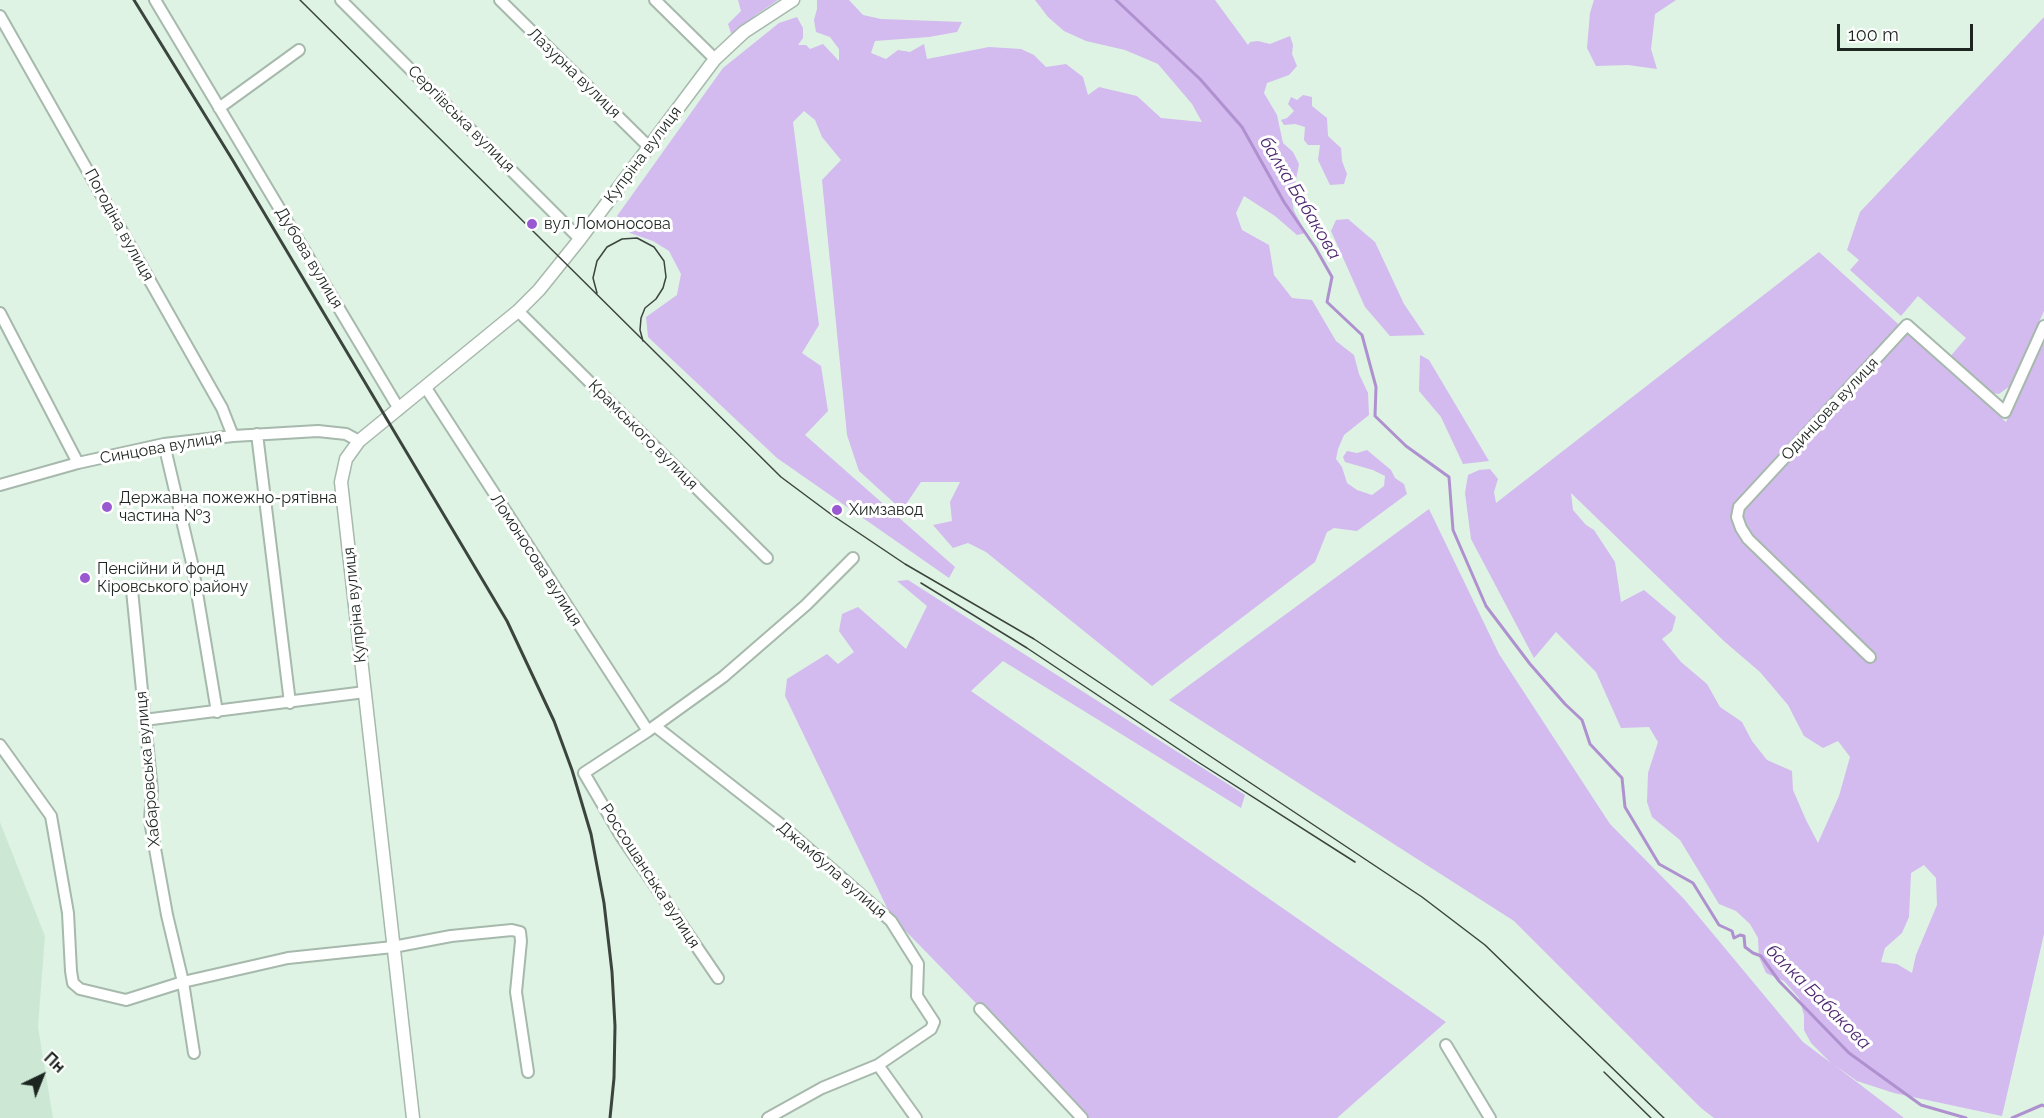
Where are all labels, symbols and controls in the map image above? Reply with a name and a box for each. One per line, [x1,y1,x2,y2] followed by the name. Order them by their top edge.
[1840,12,1976,50] scale bar
[524,24,624,122] street label: Лазурна вулиця
[1848,24,1899,45] text: 100 m
[404,62,518,176] street label: Сергіївська вулиця
[600,103,686,207] street label: Купріна вулиця
[1255,132,1345,264] water label: балка Бабакова
[80,166,158,284] street label: Погодіна вулиця
[271,204,347,312] street label: Дубова вулиця
[544,214,671,234] place label: вул Ломоносова
[525,217,539,231] marker: вул Ломоносова
[1777,354,1883,464] street label: Одинцова вулиця
[584,376,702,494] street label: Крамського вулиця
[99,428,223,468] street label: Синцова вулиця
[119,488,337,526] place label: Державна пожежно-рятівна частина №3
[486,490,586,630] street label: Ломоносова вулиця
[100,500,114,514] marker: Державна пожежно-рятівна частина №3
[849,500,923,520] place label: Химзавод
[830,503,844,517] marker: Химзавод
[339,546,371,664] street label: Купріна вулиця
[97,559,248,597] place label: Пенсійни й фонд Кіровського району
[78,571,92,585] marker: Пенсійни й фонд Кіровського району
[132,690,164,848] street label: Хабаровська вулиця
[596,800,704,952] street label: Россошанська вулиця
[774,818,890,922] street label: Джамбула вулиця
[1761,940,1875,1054] water label: балка Бабакова
[12,1046,72,1106] north arrow
[40,1048,69,1077] text: Пн

